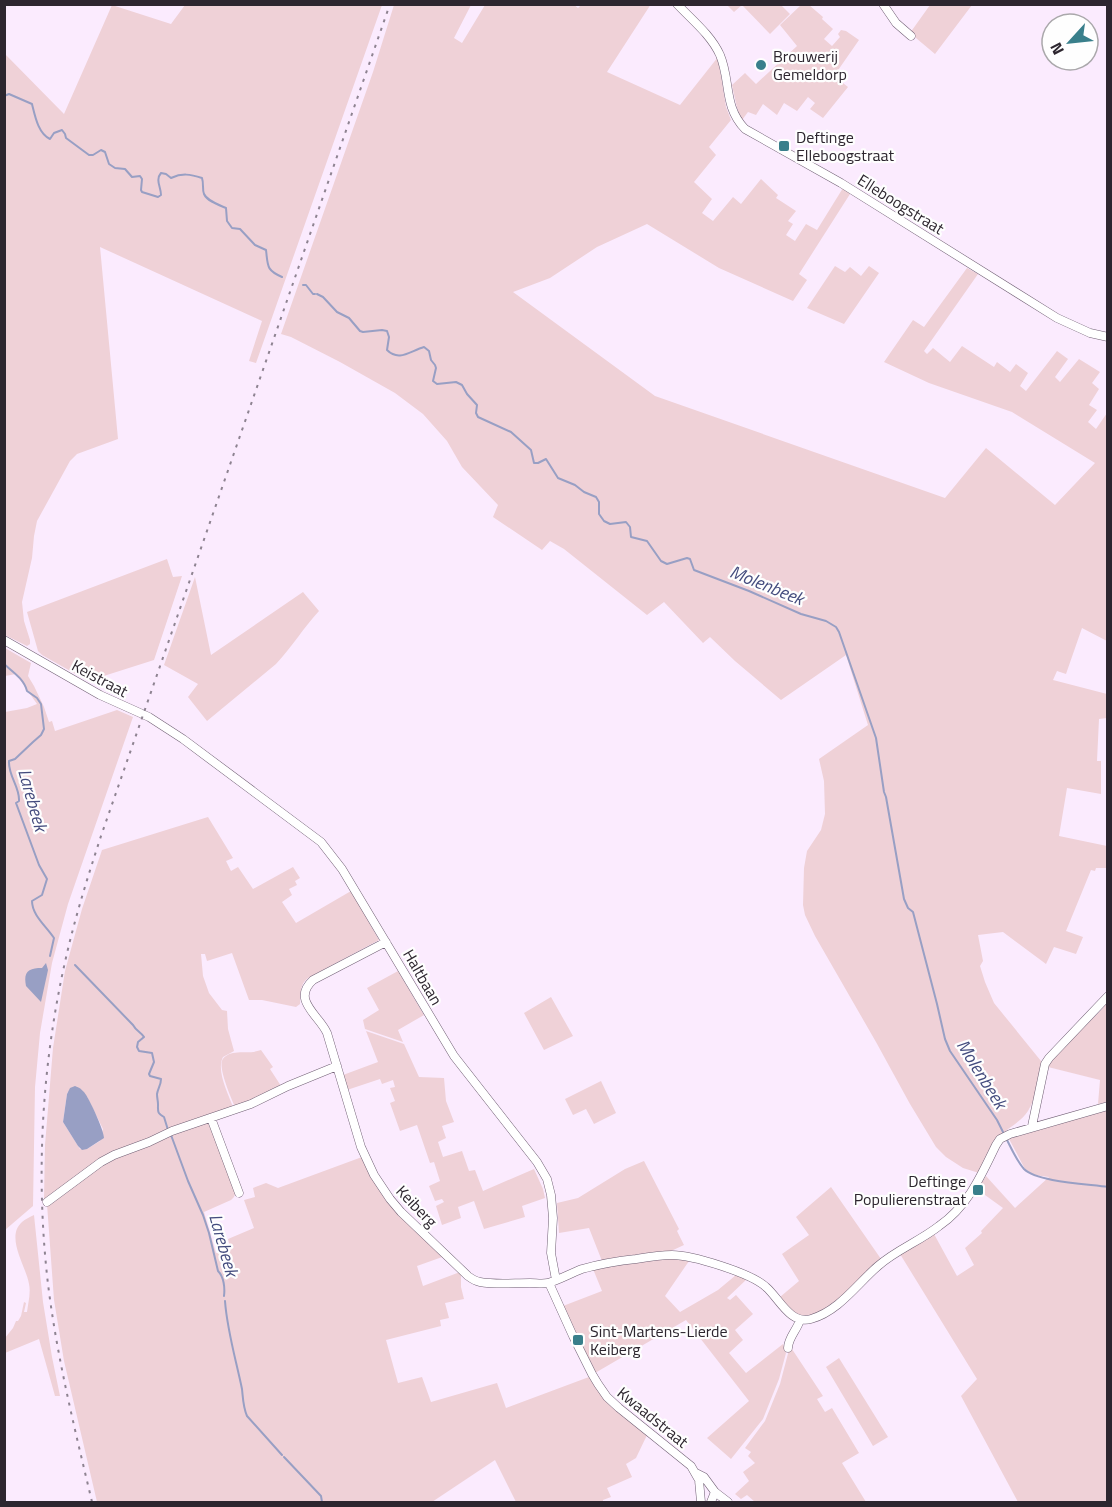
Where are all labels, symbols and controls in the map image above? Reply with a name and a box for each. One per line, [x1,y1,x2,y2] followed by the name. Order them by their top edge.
[1040,12,1100,72] north arrow
[1043,38,1070,59] text: N
[773,44,847,86] place label: Brouwerij Gemeldorp
[754,58,768,72] marker: Brouwerij Gemeldorp
[796,125,894,167] place label: Deftinge Elleboogstraat
[777,139,791,153] marker: Deftinge Elleboogstraat
[853,168,949,240] street label: Elleboogstraat
[726,558,810,613] water label: Molenbeek
[68,653,133,703] street label: Keistraat
[11,766,55,836] water label: Larebeek
[397,945,449,1009] street label: Haltbaan
[950,1034,1015,1116] water label: Molenbeek
[854,1169,966,1211] place label: Deftinge Populierenstraat
[391,1179,443,1233] street label: Keiberg
[971,1183,985,1197] marker: Deftinge Populierenstraat
[202,1211,246,1281] water label: Larebeek
[590,1319,728,1361] place label: Sint-Martens-Lierde Keiberg
[571,1333,585,1347] marker: Sint-Martens-Lierde Keiberg
[612,1381,694,1453] street label: Kwaadstraat

